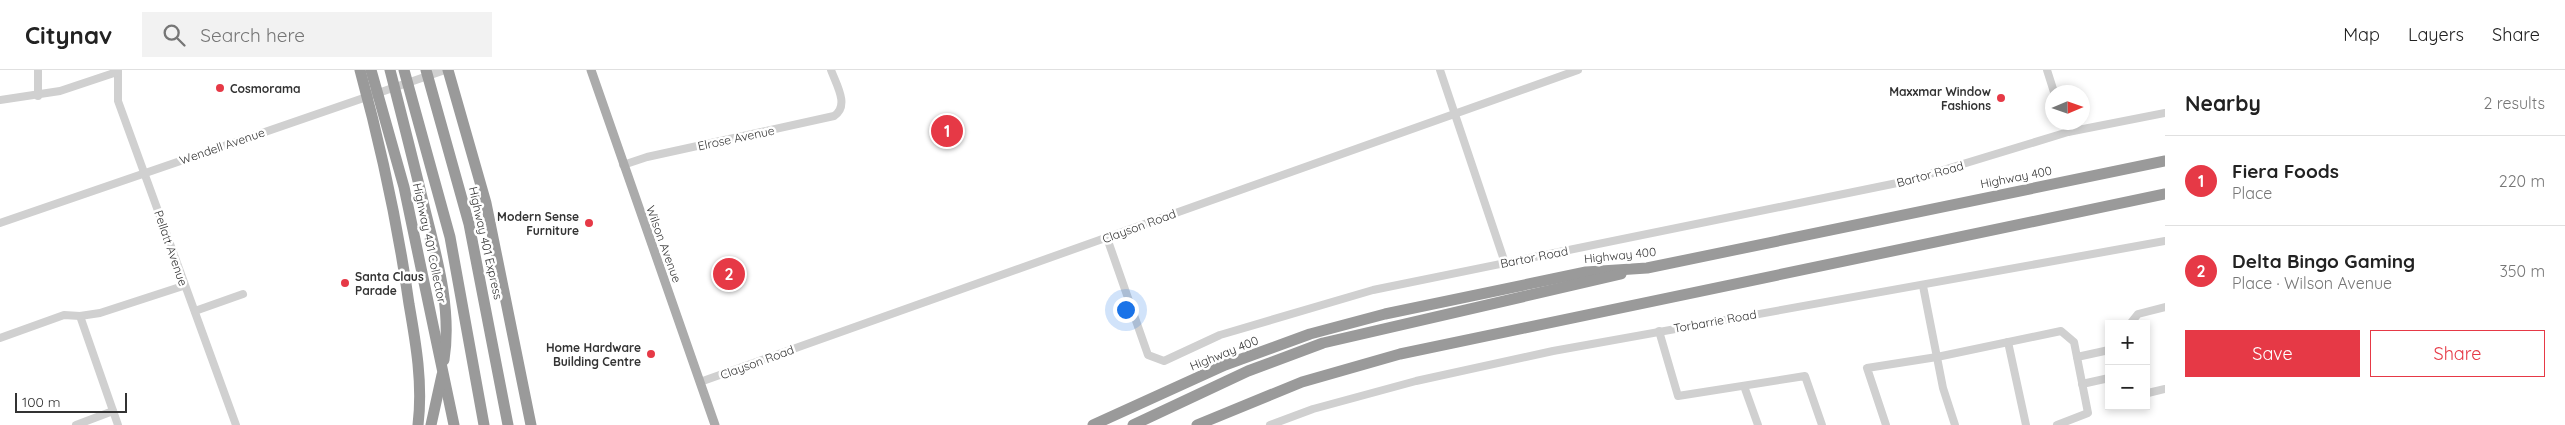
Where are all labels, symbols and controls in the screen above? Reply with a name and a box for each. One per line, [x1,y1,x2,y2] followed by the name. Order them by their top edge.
[142,12,492,57] search box
[25,20,112,50] text: Citynav
[160,21,188,49] icon: search
[200,23,305,47] text: Search here
[2343,23,2380,46] text: Map
[2408,23,2464,46] text: Layers
[2492,23,2540,46] text: Share
[230,81,301,96] place label: Cosmorama
[214,82,226,94] marker: Cosmorama
[1889,84,1991,113] place label: Maxxmar Window Fashions
[2045,85,2090,130] north arrow
[2185,90,2261,116] text: Nearby
[1995,92,2007,104] marker: Maxxmar Window Fashions
[2483,93,2545,113] text: 2 results
[931,112,963,150] pin: 1
[696,123,776,153] street label: Elrose Avenue
[177,124,267,168] street label: Wendell Avenue
[1895,158,1965,190] street label: Bartor Road
[2232,159,2339,183] text: Fiera Foods
[1979,163,2053,191] street label: Highway 400
[2198,171,2204,191] text: 1
[2499,171,2545,191] text: 220 m
[410,182,450,305] street label: Highway 401 Collector
[2232,183,2272,203] text: Place
[466,185,506,301] street label: Highway 401 Express
[643,203,685,285] street label: Wilson Avenue
[1100,206,1178,246] street label: Clayson Road
[151,208,191,288] street label: Pellatt Avenue
[497,209,579,238] place label: Modern Sense Furniture
[583,217,595,229] marker: Modern Sense Furniture
[1499,243,1569,271] street label: Bartor Road
[1583,244,1657,266] street label: Highway 400
[2232,249,2415,273] text: Delta Bingo Gaming
[713,255,745,293] pin: 2
[2196,261,2206,281] text: 2
[2499,261,2545,281] text: 350 m
[355,269,424,298] place label: Santa Claus Parade
[2232,273,2392,293] text: Place · Wilson Avenue
[339,277,351,289] marker: Santa Claus Parade
[1113,297,1139,323] your location
[1672,306,1758,336] street label: Torbarrie Road
[2105,320,2150,410] map controls
[2105,320,2150,365] button: +
[2185,330,2360,377] button: Save
[2370,330,2545,377] button: Share
[1188,332,1260,374] street label: Highway 400
[546,340,641,369] place label: Home Hardware Building Centre
[718,342,796,382] street label: Clayson Road
[645,348,657,360] marker: Home Hardware Building Centre
[2105,365,2150,410] button: −
[15,390,128,413] scale bar
[22,393,60,411] text: 100 m

